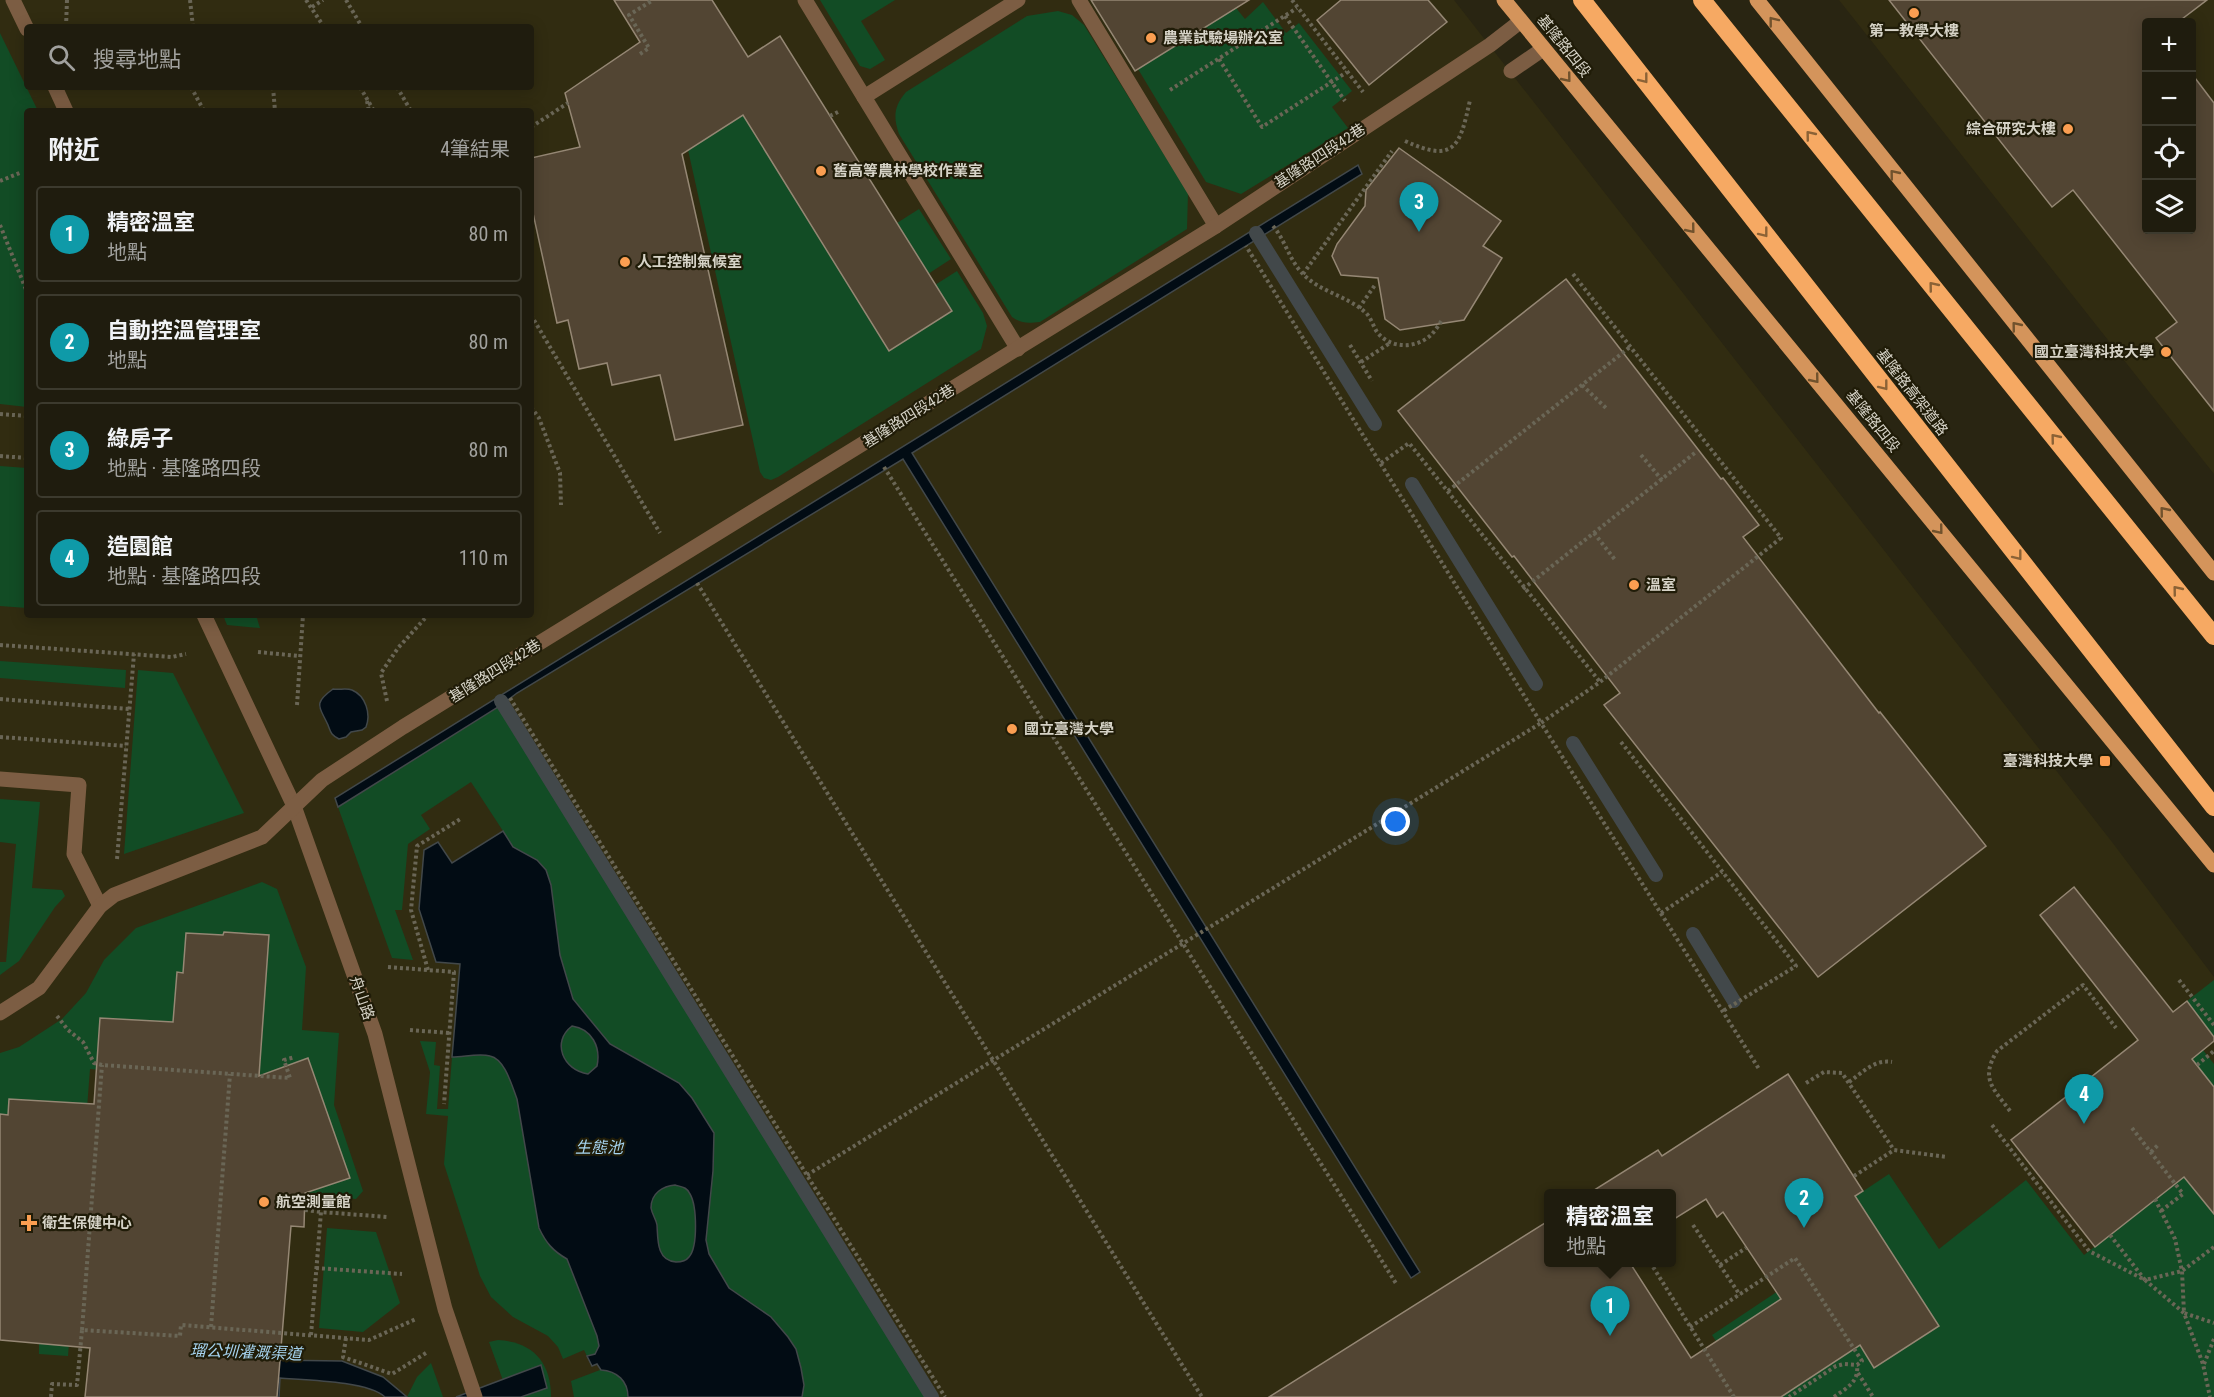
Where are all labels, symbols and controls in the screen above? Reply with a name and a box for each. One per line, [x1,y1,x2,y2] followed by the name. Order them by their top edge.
[1907,6,1921,20] marker: 第一教學大樓
[1533,11,1595,81] street label: 基隆路四段
[1769,17,1780,28] one-way arrow
[2142,18,2196,234] map controls
[2142,18,2196,72] button: +
[1869,22,1959,40] place label: 第一教學大樓
[24,24,534,90] search box
[1163,29,1283,47] place label: 農業試驗場辦公室
[1144,31,1158,45] marker: 農業試驗場辦公室
[45,41,78,74] icon: search
[93,47,181,72] text: 搜尋地點
[1560,71,1571,82] one-way arrow
[1636,72,1647,83] one-way arrow
[2142,72,2196,126] button: −
[1271,120,1369,192] street label: 基隆路四段42巷
[1966,120,2056,138] place label: 綜合研究大樓
[2061,122,2075,136] marker: 綜合研究大樓
[2142,126,2196,180] button: locate
[1807,130,1818,141] one-way arrow
[48,135,100,165] text: 附近
[440,137,510,161] text: 4筆結果
[833,162,983,180] place label: 舊高等農林學校作業室
[814,164,828,178] marker: 舊高等農林學校作業室
[1891,170,1902,181] one-way arrow
[2142,180,2196,234] button: layers
[1400,182,1438,232] pin: 3
[107,210,195,235] text: 精密溫室
[64,222,75,246] text: 1
[469,222,508,246] text: 80 m
[1684,222,1695,233] one-way arrow
[1757,226,1768,237] one-way arrow
[107,240,147,264] text: 地點
[637,253,742,271] place label: 人工控制氣候室
[618,255,632,269] marker: 人工控制氣候室
[1929,282,1940,293] one-way arrow
[107,318,261,343] text: 自動控溫管理室
[2013,322,2024,333] one-way arrow
[64,330,75,354] text: 2
[469,330,508,354] text: 80 m
[2034,343,2154,361] place label: 國立臺灣科技大學
[1873,345,1951,439] street label: 基隆路高架道路
[2159,345,2173,359] marker: 國立臺灣科技大學
[107,348,147,372] text: 地點
[1808,373,1819,384] one-way arrow
[1877,379,1888,390] one-way arrow
[860,381,958,451] street label: 基隆路四段42巷
[1842,386,1904,456] street label: 基隆路四段
[107,426,173,451] text: 綠房子
[2051,434,2062,445] one-way arrow
[64,438,75,462] text: 3
[469,438,508,462] text: 80 m
[107,456,261,480] text: 地點 · 基隆路四段
[2161,507,2172,518] one-way arrow
[1932,523,1943,534] one-way arrow
[107,534,173,559] text: 造園館
[64,546,75,570] text: 4
[459,546,508,570] text: 110 m
[2010,549,2021,560] one-way arrow
[107,564,261,588] text: 地點 · 基隆路四段
[1646,576,1676,594] place label: 溫室
[1627,578,1641,592] marker: 溫室
[2174,586,2185,597] one-way arrow
[446,636,544,706] street label: 基隆路四段42巷
[1024,720,1114,738] place label: 國立臺灣大學
[1005,722,1019,736] marker: 國立臺灣大學
[2003,752,2093,770] place label: 臺灣科技大學
[2098,754,2112,768] marker: 臺灣科技大學
[1381,807,1410,836] your location
[346,974,378,1022] street label: 舟山路
[2064,1074,2104,1124] pin: 4
[575,1138,625,1157] water label: 生態池
[1784,1178,1824,1228] pin: 2
[1544,1189,1676,1267] popup
[276,1193,351,1211] place label: 航空測量館
[257,1195,271,1209] marker: 航空測量館
[1566,1204,1654,1229] text: 精密溫室
[20,1214,38,1232] marker: 衛生保健中心
[42,1214,132,1232] place label: 衛生保健中心
[1566,1234,1606,1258] text: 地點
[1590,1286,1630,1336] pin: 1
[190,1341,304,1364] water label: 瑠公圳灌溉渠道

